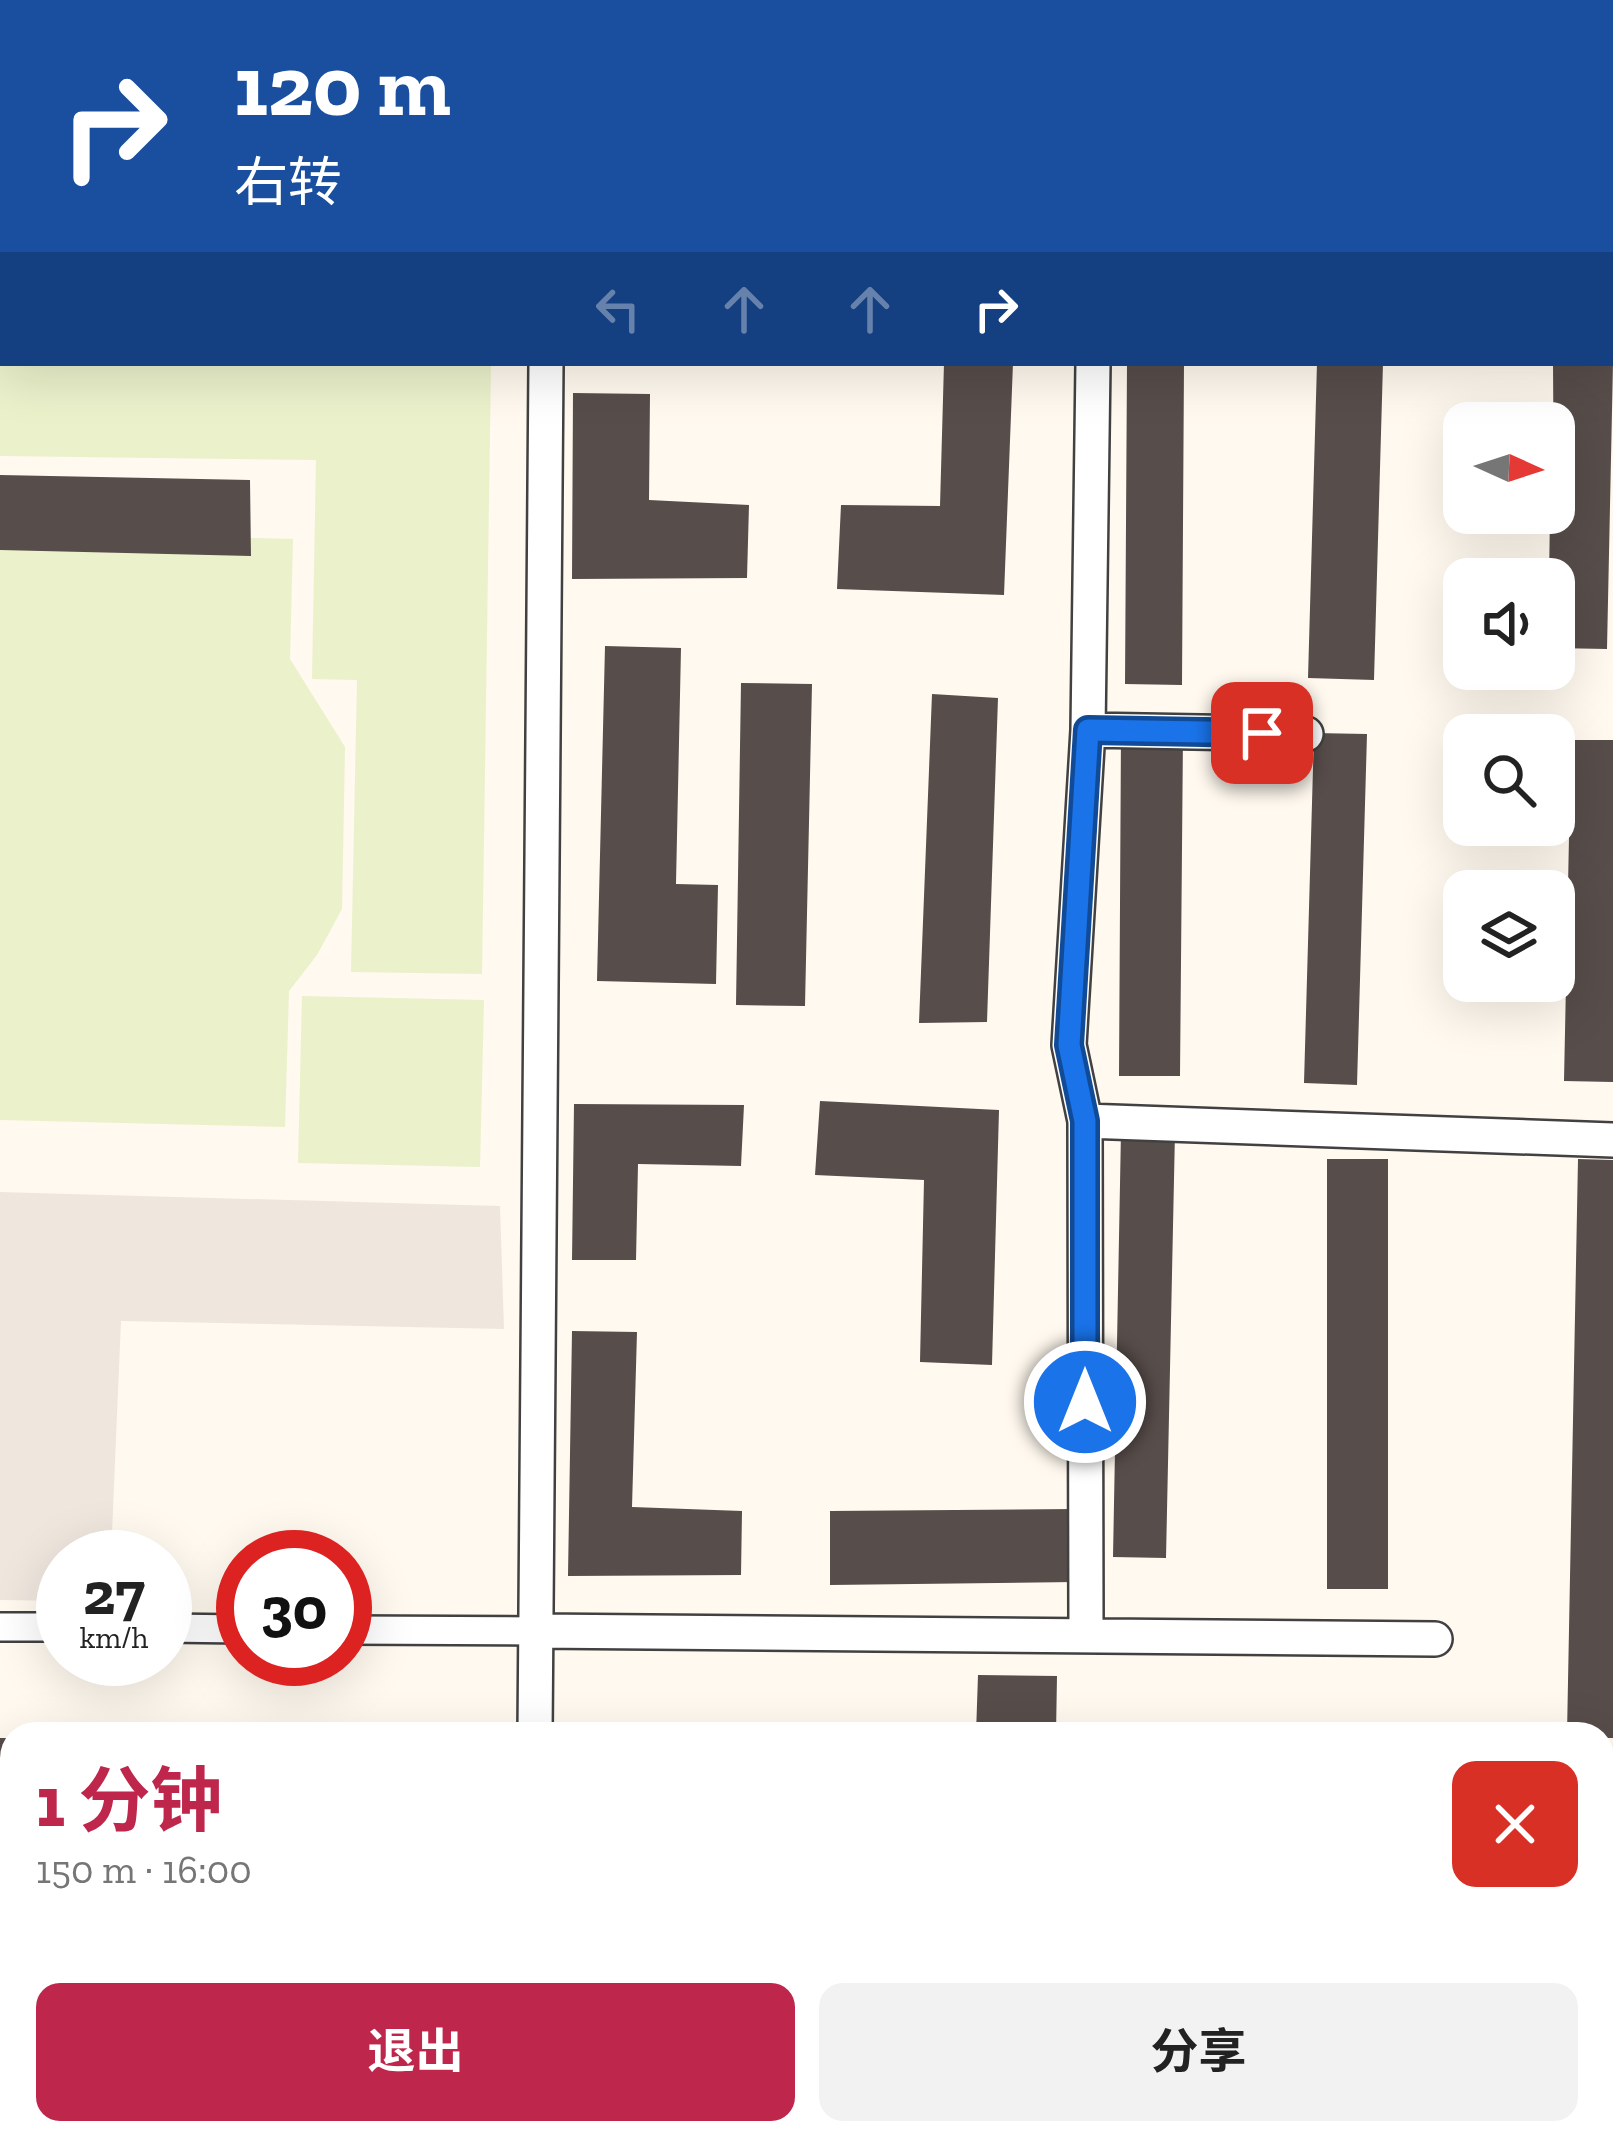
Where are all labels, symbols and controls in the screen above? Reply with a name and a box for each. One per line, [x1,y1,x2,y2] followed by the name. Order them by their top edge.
[234,36,451,137] text: 120 m
[36,48,192,204] icon: right
[234,150,342,215] text: 右转
[585,276,651,342] icon: left
[711,276,777,342] icon: ahead
[837,276,903,342] icon: ahead
[963,276,1029,342] icon: right
[1443,402,1575,534] north arrow
[1443,402,1575,1002] map controls
[1443,558,1575,690] button: sound
[1211,682,1313,784] pin
[1229,700,1295,766] icon: arrive
[1443,714,1575,846] button: search
[1443,870,1575,1002] button: layers
[1022,1339,1148,1465] position arrow
[216,1530,372,1686] speed limit sign: 30
[83,1557,145,1629] text: 27
[80,1620,148,1656] text: km/h
[36,1758,223,1844] text: 1 分钟
[1452,1761,1578,1887] button: close
[36,1846,252,1893] text: 150 m · 16:00
[36,1983,795,2121] button: 退出
[819,1983,1578,2121] button: 分享

